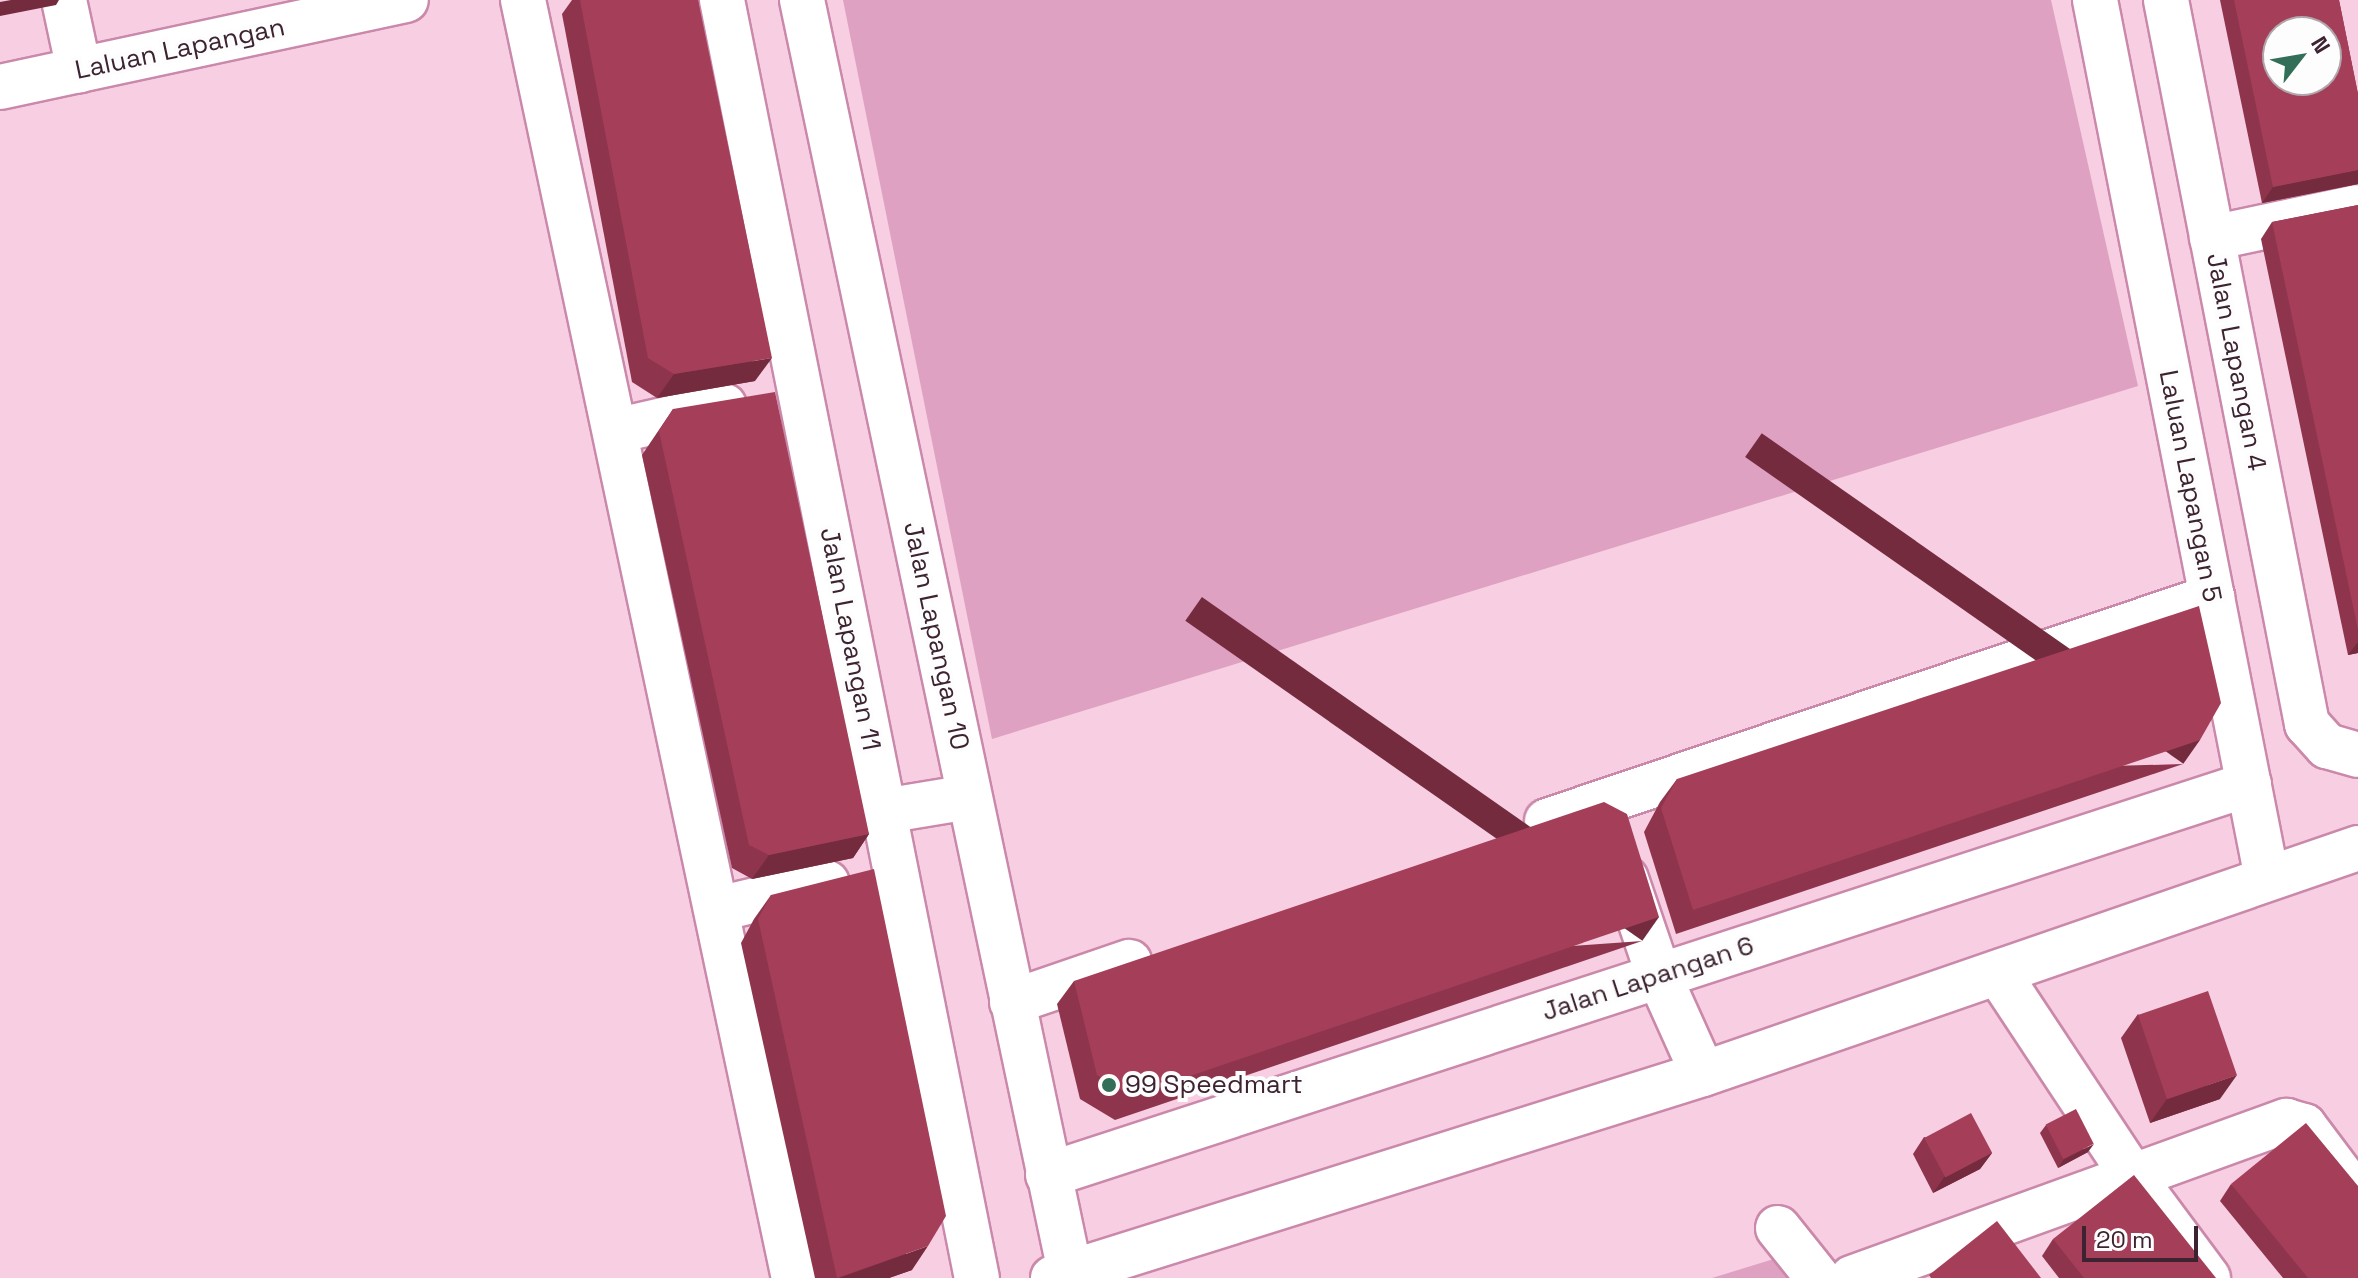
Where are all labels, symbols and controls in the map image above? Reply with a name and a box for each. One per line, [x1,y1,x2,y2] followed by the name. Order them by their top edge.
[72,12,288,86] street label: Laluan Lapangan
[2262,16,2342,96] north arrow
[2305,31,2337,58] text: N
[2200,251,2272,473] street label: Jalan Lapangan 4
[2152,367,2228,605] street label: Laluan Lapangan 5
[897,519,975,753] street label: Jalan Lapangan 10
[813,525,887,753] street label: Jalan Lapangan 11
[1538,930,1758,1028] street label: Jalan Lapangan 6
[1125,1069,1303,1101] place label: 99 Speedmart
[1100,1076,1118,1094] marker: 99 Speedmart
[2086,1210,2202,1260] scale bar
[2096,1224,2153,1255] text: 20 m

